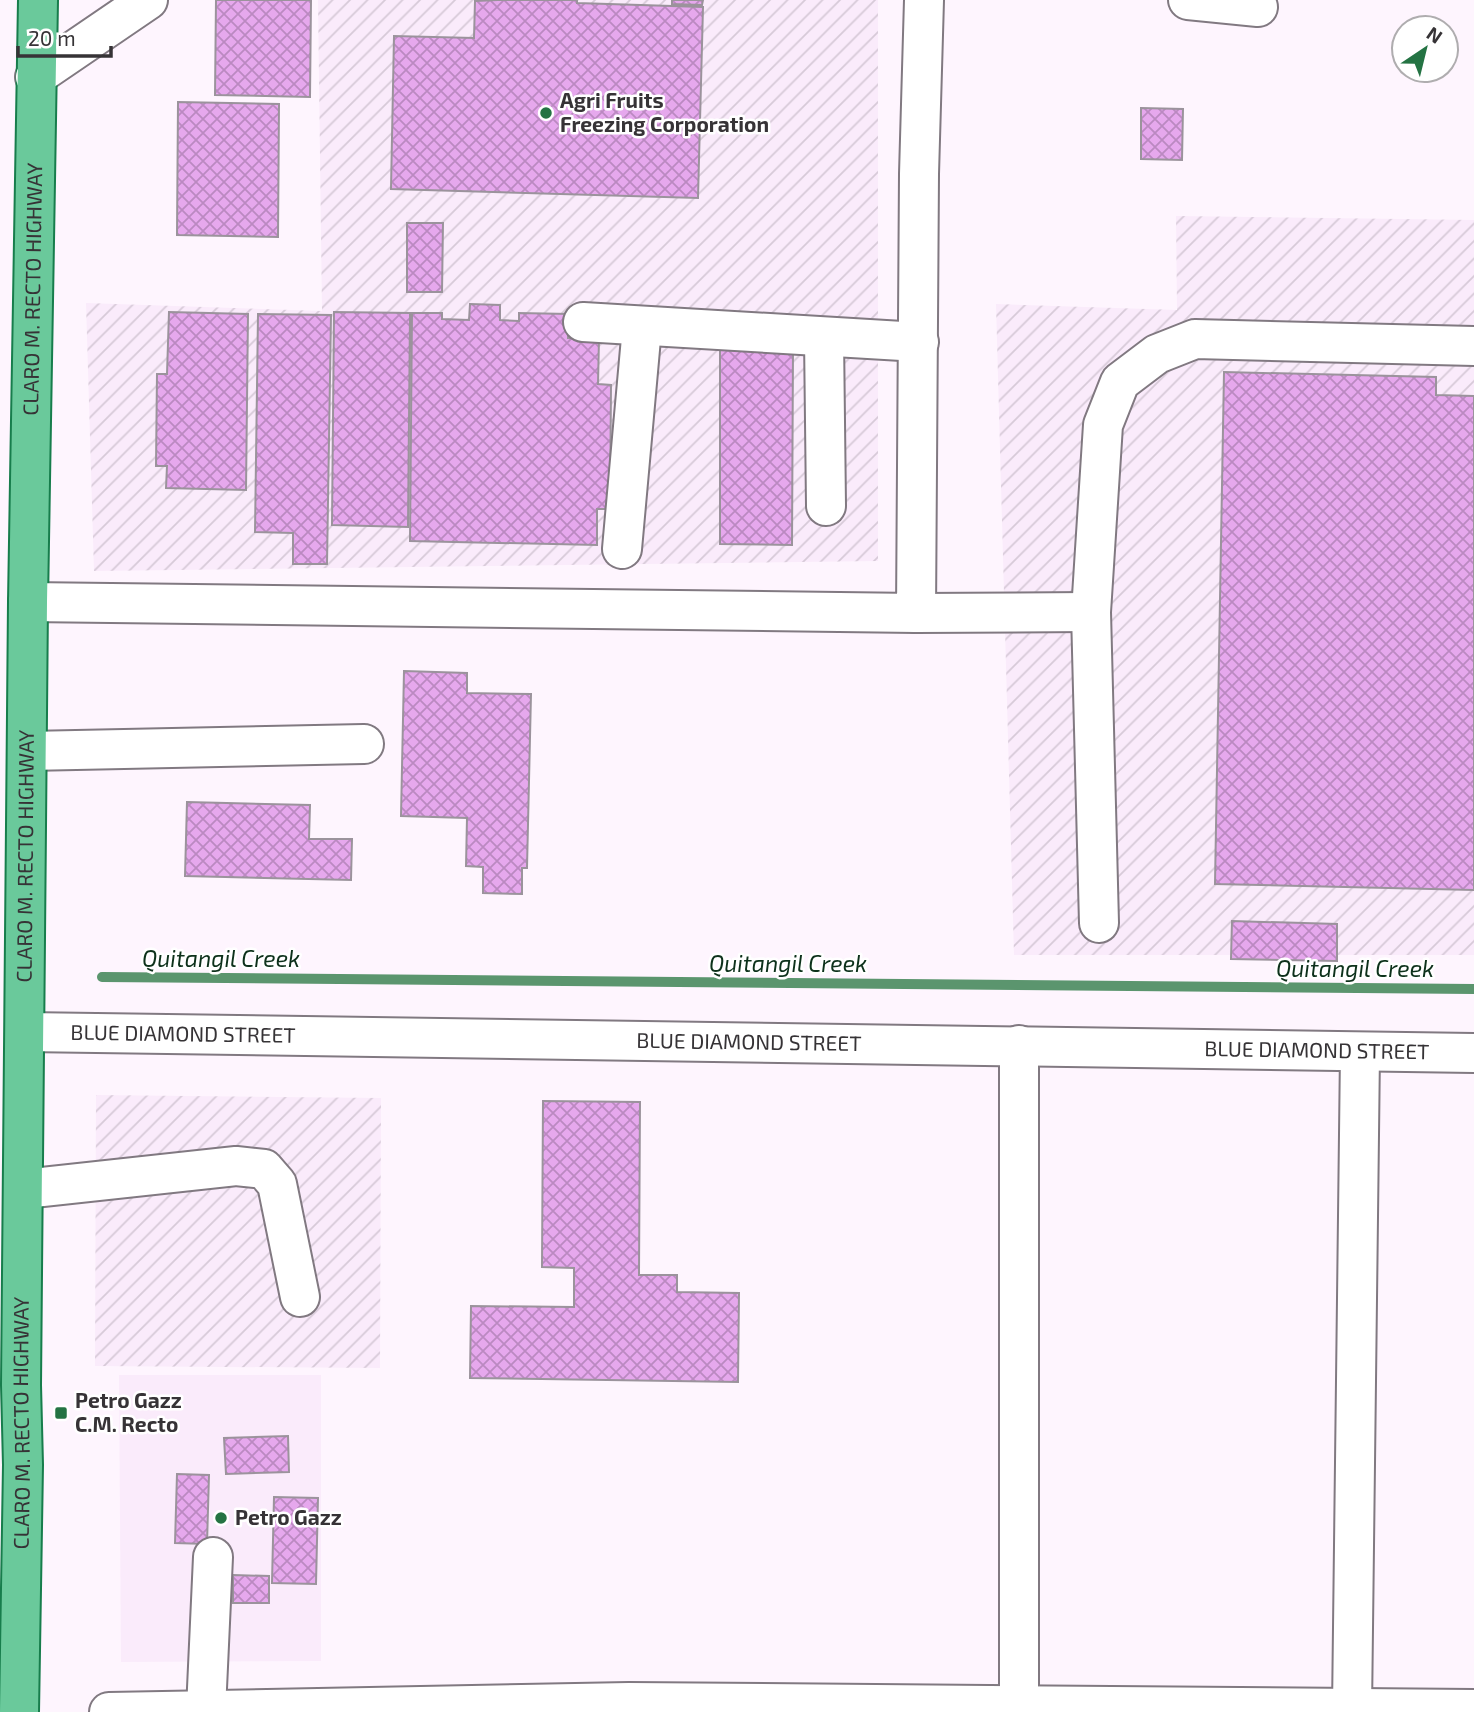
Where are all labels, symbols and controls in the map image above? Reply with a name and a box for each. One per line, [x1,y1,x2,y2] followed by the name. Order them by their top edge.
[18,14,110,58] scale bar
[1390,14,1460,84] north arrow
[1423,21,1447,48] text: N
[28,25,76,50] text: 20 m
[560,87,769,136] place label: Agri Fruits Freezing Corporation
[538,105,554,121] marker: Agri Fruits Freezing Corporation
[17,162,46,416] street label: CLARO M. RECTO HIGHWAY
[11,729,38,983] street label: CLARO M. RECTO HIGHWAY
[142,944,300,972] water label: Quitangil Creek
[709,949,867,977] water label: Quitangil Creek
[1276,954,1434,982] water label: Quitangil Creek
[70,1019,296,1047] street label: BLUE DIAMOND STREET
[636,1027,862,1055] street label: BLUE DIAMOND STREET
[1204,1035,1430,1063] street label: BLUE DIAMOND STREET
[7,1296,34,1550] street label: CLARO M. RECTO HIGHWAY
[75,1387,182,1436] place label: Petro Gazz C.M. Recto
[53,1405,69,1421] marker: Petro Gazz C.M. Recto
[235,1504,342,1529] place label: Petro Gazz
[213,1510,229,1526] marker: Petro Gazz

